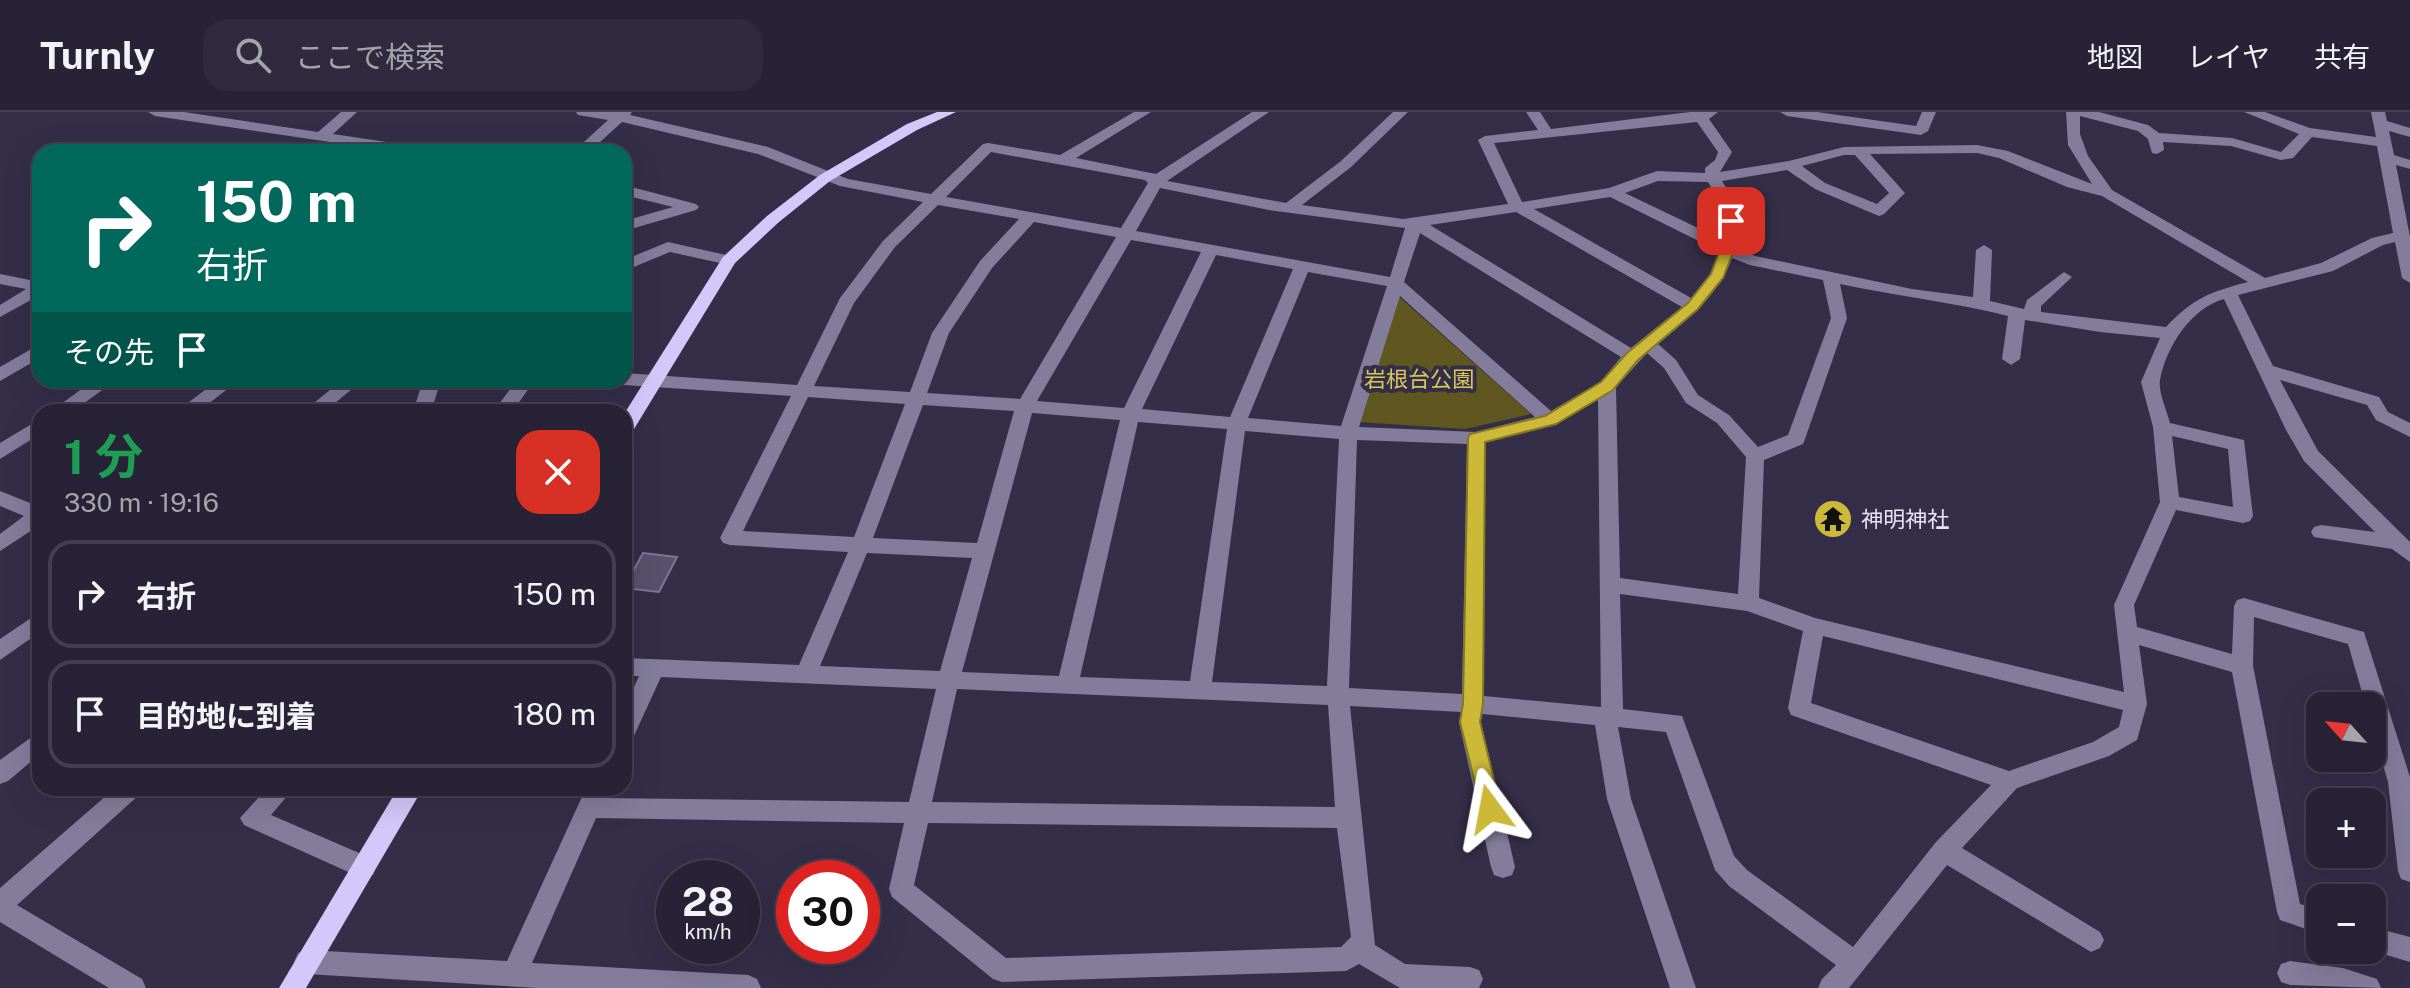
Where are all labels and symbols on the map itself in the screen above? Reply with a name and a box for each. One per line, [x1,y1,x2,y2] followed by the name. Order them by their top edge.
[1697,187,1765,255] pin
[1364,366,1474,392] park label: 岩根台公園
[1812,498,1854,540] temple icon: 神明神社
[1861,506,1949,532] place label: 神明神社
[2306,692,2386,772] north arrow
[1448,767,1532,851] position arrow
[776,860,880,964] speed limit sign: 30

